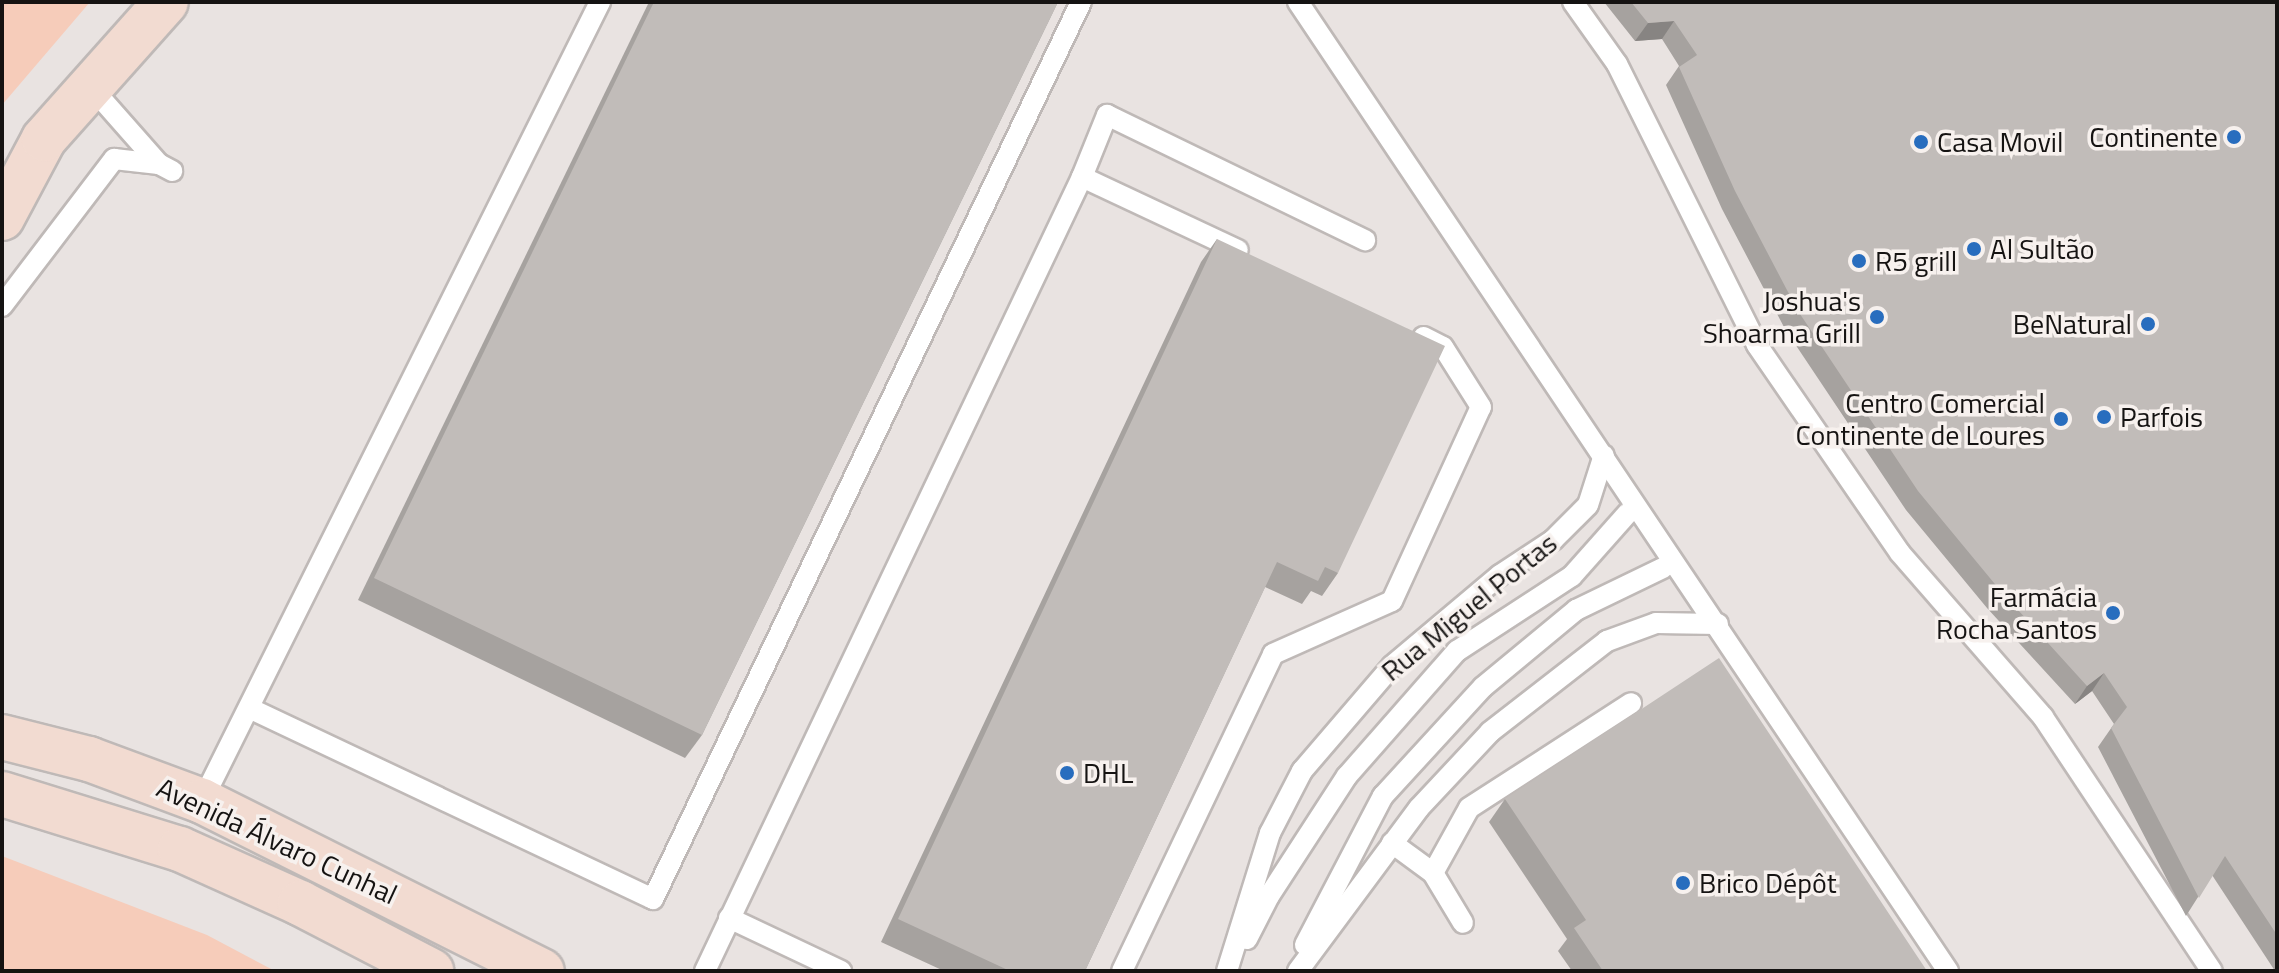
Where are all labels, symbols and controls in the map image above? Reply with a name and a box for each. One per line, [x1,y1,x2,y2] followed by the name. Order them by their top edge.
[2089,120,2218,154] place label: Continente
[1937,125,2063,159] place label: Casa Movil
[2225,128,2243,146] marker: Continente
[1912,133,1930,151] marker: Casa Movil
[1990,232,2094,266] place label: Al Sultão
[1965,240,1983,258] marker: Al Sultão
[1875,244,1957,278] place label: R5 grill
[1850,252,1868,270] marker: R5 grill
[1703,284,1861,350] place label: Joshua's Shoarma Grill
[2013,307,2132,341] place label: BeNatural
[1868,308,1886,326] marker: Joshua's Shoarma Grill
[2139,315,2157,333] marker: BeNatural
[1795,386,2045,452] place label: Centro Comercial Continente de Loures
[2120,400,2203,434] place label: Parfois
[2095,408,2113,426] marker: Parfois
[2052,410,2070,428] marker: Centro Comercial Continente de Loures
[1375,526,1563,688] street label: Rua Miguel Portas
[1936,580,2097,646] place label: Farmácia Rocha Santos
[2104,604,2122,622] marker: Farmácia Rocha Santos
[1083,756,1133,790] place label: DHL
[1058,764,1076,782] marker: DHL
[152,771,402,911] street label: Avenida Álvaro Cunhal
[1699,866,1837,900] place label: Brico Dépôt
[1674,874,1692,892] marker: Brico Dépôt

